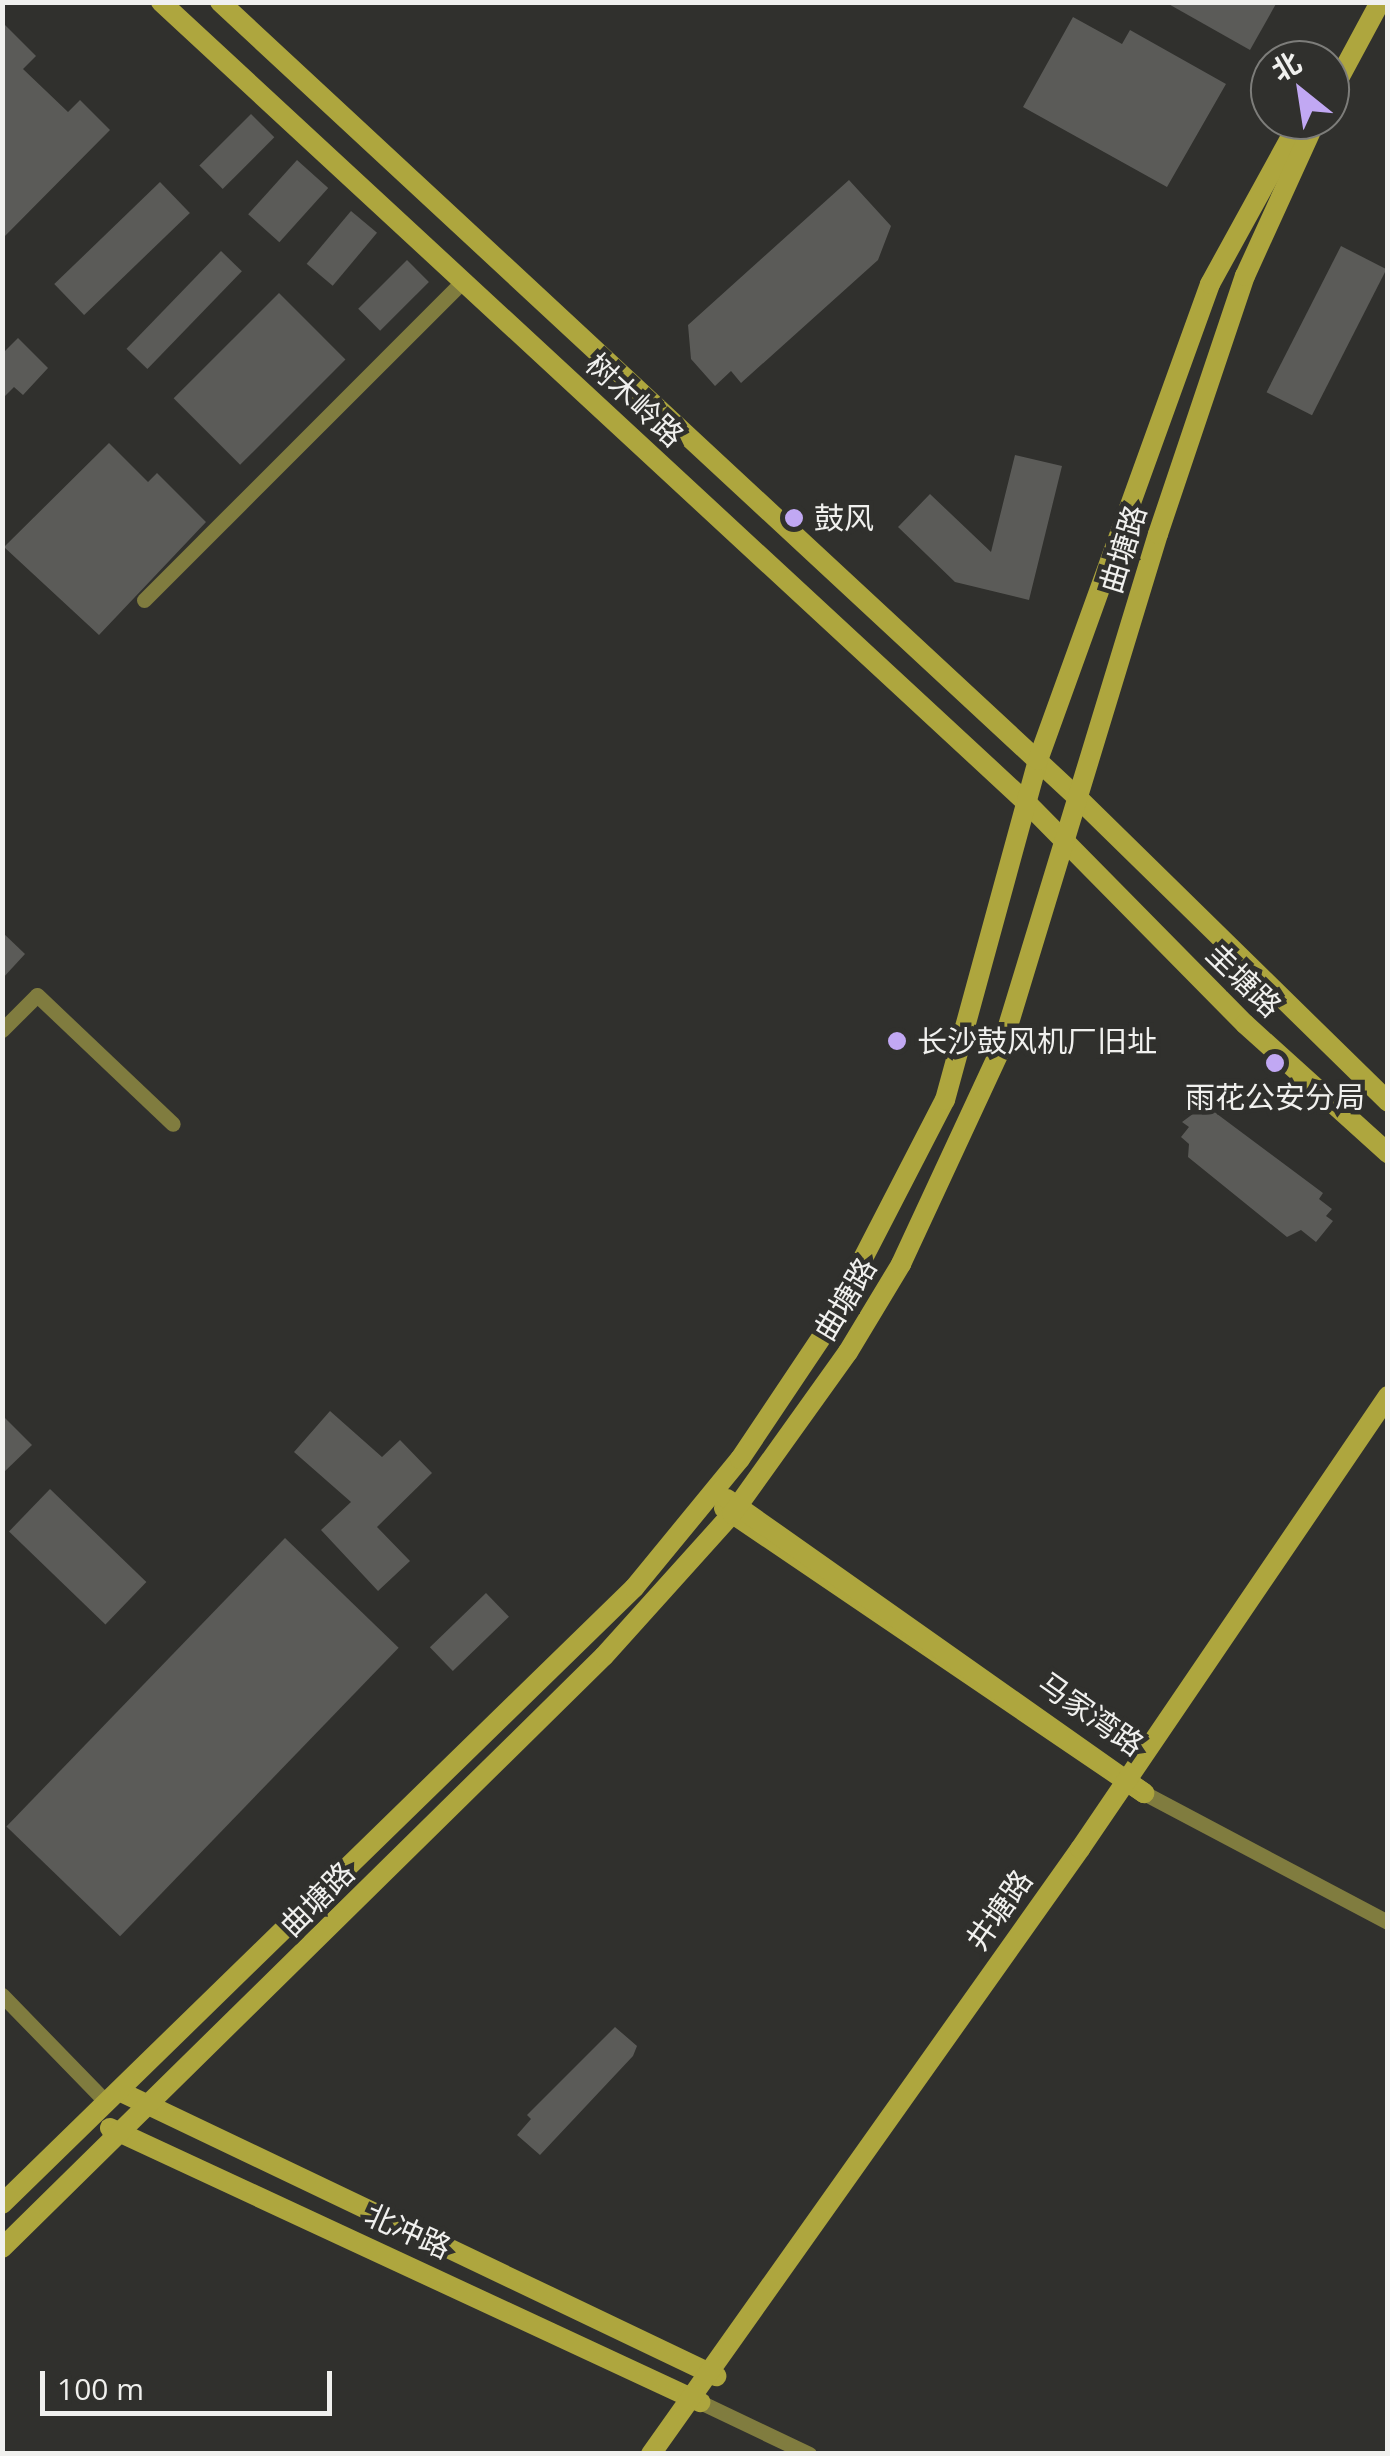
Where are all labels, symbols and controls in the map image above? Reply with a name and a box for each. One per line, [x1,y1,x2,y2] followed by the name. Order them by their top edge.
[1250,40,1350,140] north arrow
[1264,42,1308,89] text: 北
[579,346,691,454] street label: 树木岭路
[814,500,874,536] place label: 鼓风
[1093,501,1153,597] street label: 曲塘路
[783,507,805,529] marker: 鼓风
[1199,936,1289,1024] street label: 圭塘路
[917,1023,1157,1059] place label: 长沙鼓风机厂旧址
[886,1030,908,1052] marker: 长沙鼓风机厂旧址
[1264,1052,1286,1074] marker: 雨花公安分局
[1185,1079,1365,1115] place label: 雨花公安分局
[806,1251,884,1347] street label: 曲塘路
[1032,1665,1150,1763] street label: 马家湾路
[272,1854,362,1944] street label: 曲塘路
[958,1863,1040,1957] street label: 井塘路
[360,2196,456,2266] street label: 北冲路
[45,2351,338,2413] scale bar
[57,2368,144,2409] text: 100 m

